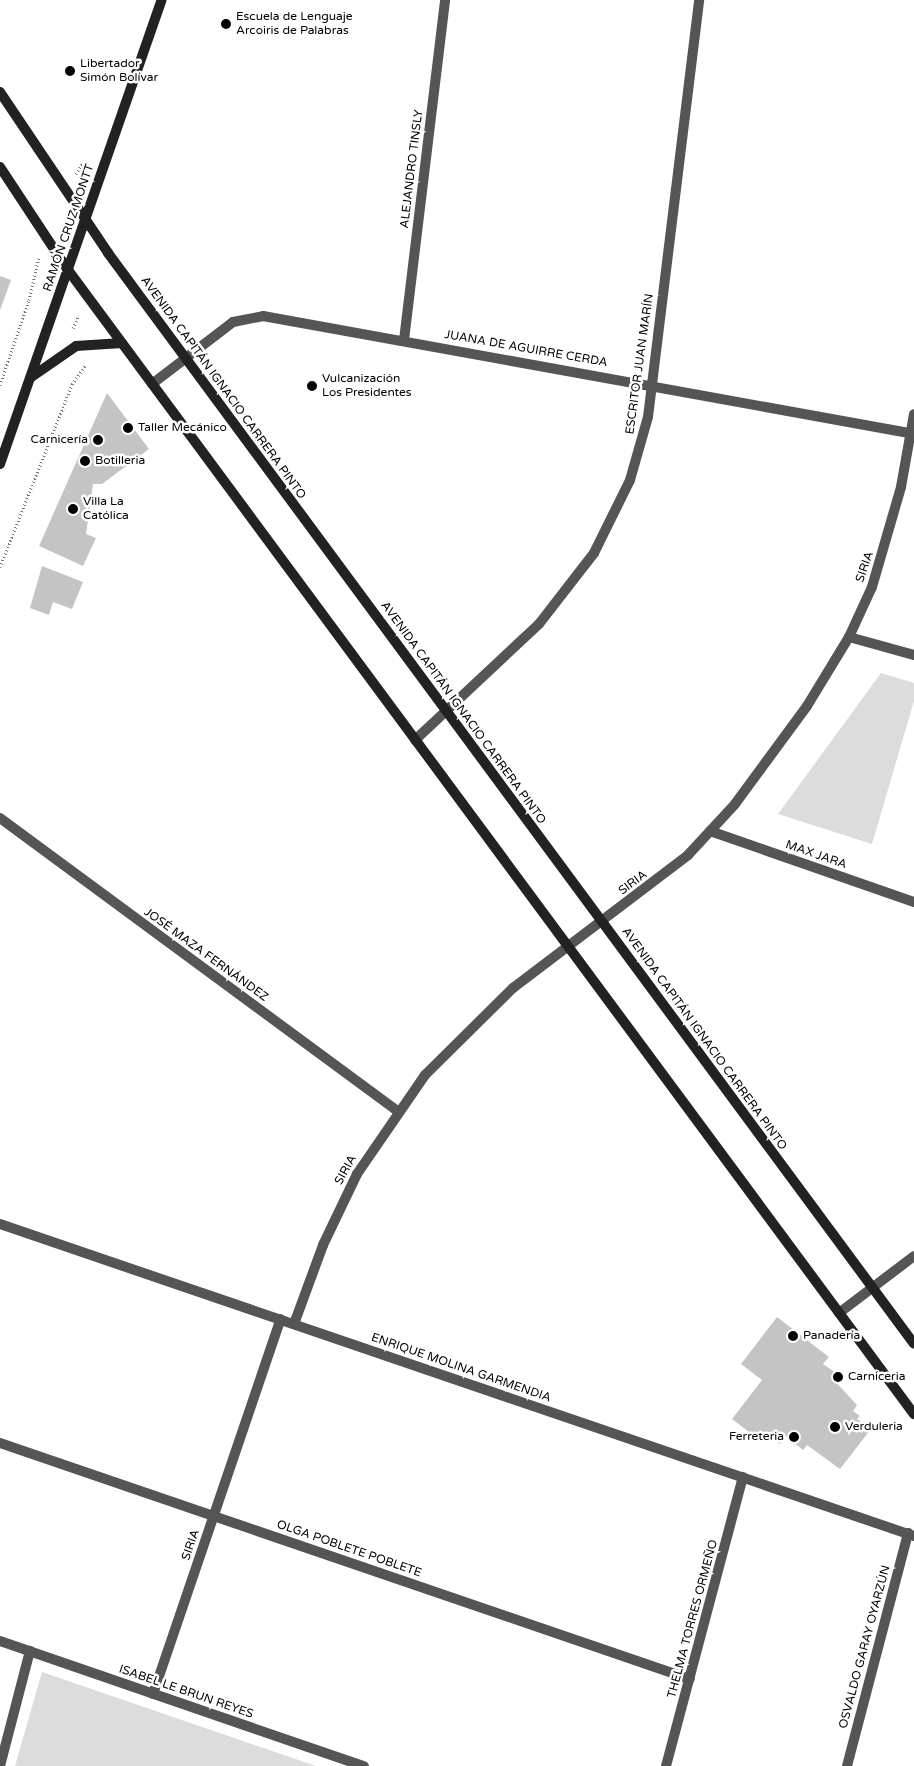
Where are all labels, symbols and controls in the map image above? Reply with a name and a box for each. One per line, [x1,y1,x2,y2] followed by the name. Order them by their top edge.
[236,10,353,38] place label: Escuela de Lenguaje Arcoiris de Palabras
[220,18,232,30] marker: Escuela de Lenguaje Arcoiris de Palabras
[80,57,158,85] place label: Libertador Simón Bolívar
[64,65,76,77] marker: Libertador Simón Bolívar
[398,109,426,229] street label: ALEJANDRO TINSLY
[40,162,98,294] street label: RAMÓN CRUZ MONTT
[137,274,309,502] street label: AVENIDA CAPITÁN IGNACIO CARRERA PINTO
[623,293,657,435] street label: ESCRITOR JUAN MARÍN
[443,328,609,370] street label: JUANA DE AGUIRRE CERDA
[322,372,412,400] place label: Vulcanización Los Presidentes
[306,380,318,392] marker: Vulcanización Los Presidentes
[138,421,227,435] place label: Taller Mecánico
[122,422,134,434] marker: Taller Mecánico
[31,433,88,447] place label: Carnicería
[92,434,104,446] marker: Carnicería
[95,454,145,468] place label: Botilleria
[79,455,91,467] marker: Botilleria
[83,495,129,523] place label: Villa La Católica
[67,503,79,515] marker: Villa La Católica
[853,550,877,584] street label: SIRIA
[377,599,549,827] street label: AVENIDA CAPITÁN IGNACIO CARRERA PINTO
[783,838,849,872] street label: MAX JARA
[616,868,650,898] street label: SIRIA
[141,905,271,1005] street label: JOSÉ MAZA FERNÁNDEZ
[618,925,790,1153] street label: AVENIDA CAPITÁN IGNACIO CARRERA PINTO
[332,1153,360,1187] street label: SIRIA
[803,1329,860,1343] place label: Panadería
[369,1330,553,1406] street label: ENRIQUE MOLINA GARMENDIA
[787,1330,799,1342] marker: Panadería
[848,1370,905,1384] place label: Carniceria
[832,1371,844,1383] marker: Carniceria
[845,1420,903,1434] place label: Verduleria
[829,1421,841,1433] marker: Verduleria
[729,1430,784,1444] place label: Ferreteria
[788,1431,800,1443] marker: Ferreteria
[275,1517,423,1581] street label: OLGA POBLETE POBLETE
[179,1528,203,1562] street label: SIRIA
[665,1538,721,1700] street label: THELMA TORRES ORMEÑO
[836,1564,894,1730] street label: OSVALDO GARAY OYARZÚN
[117,1662,255,1722] street label: ISABEL LE BRUN REYES

